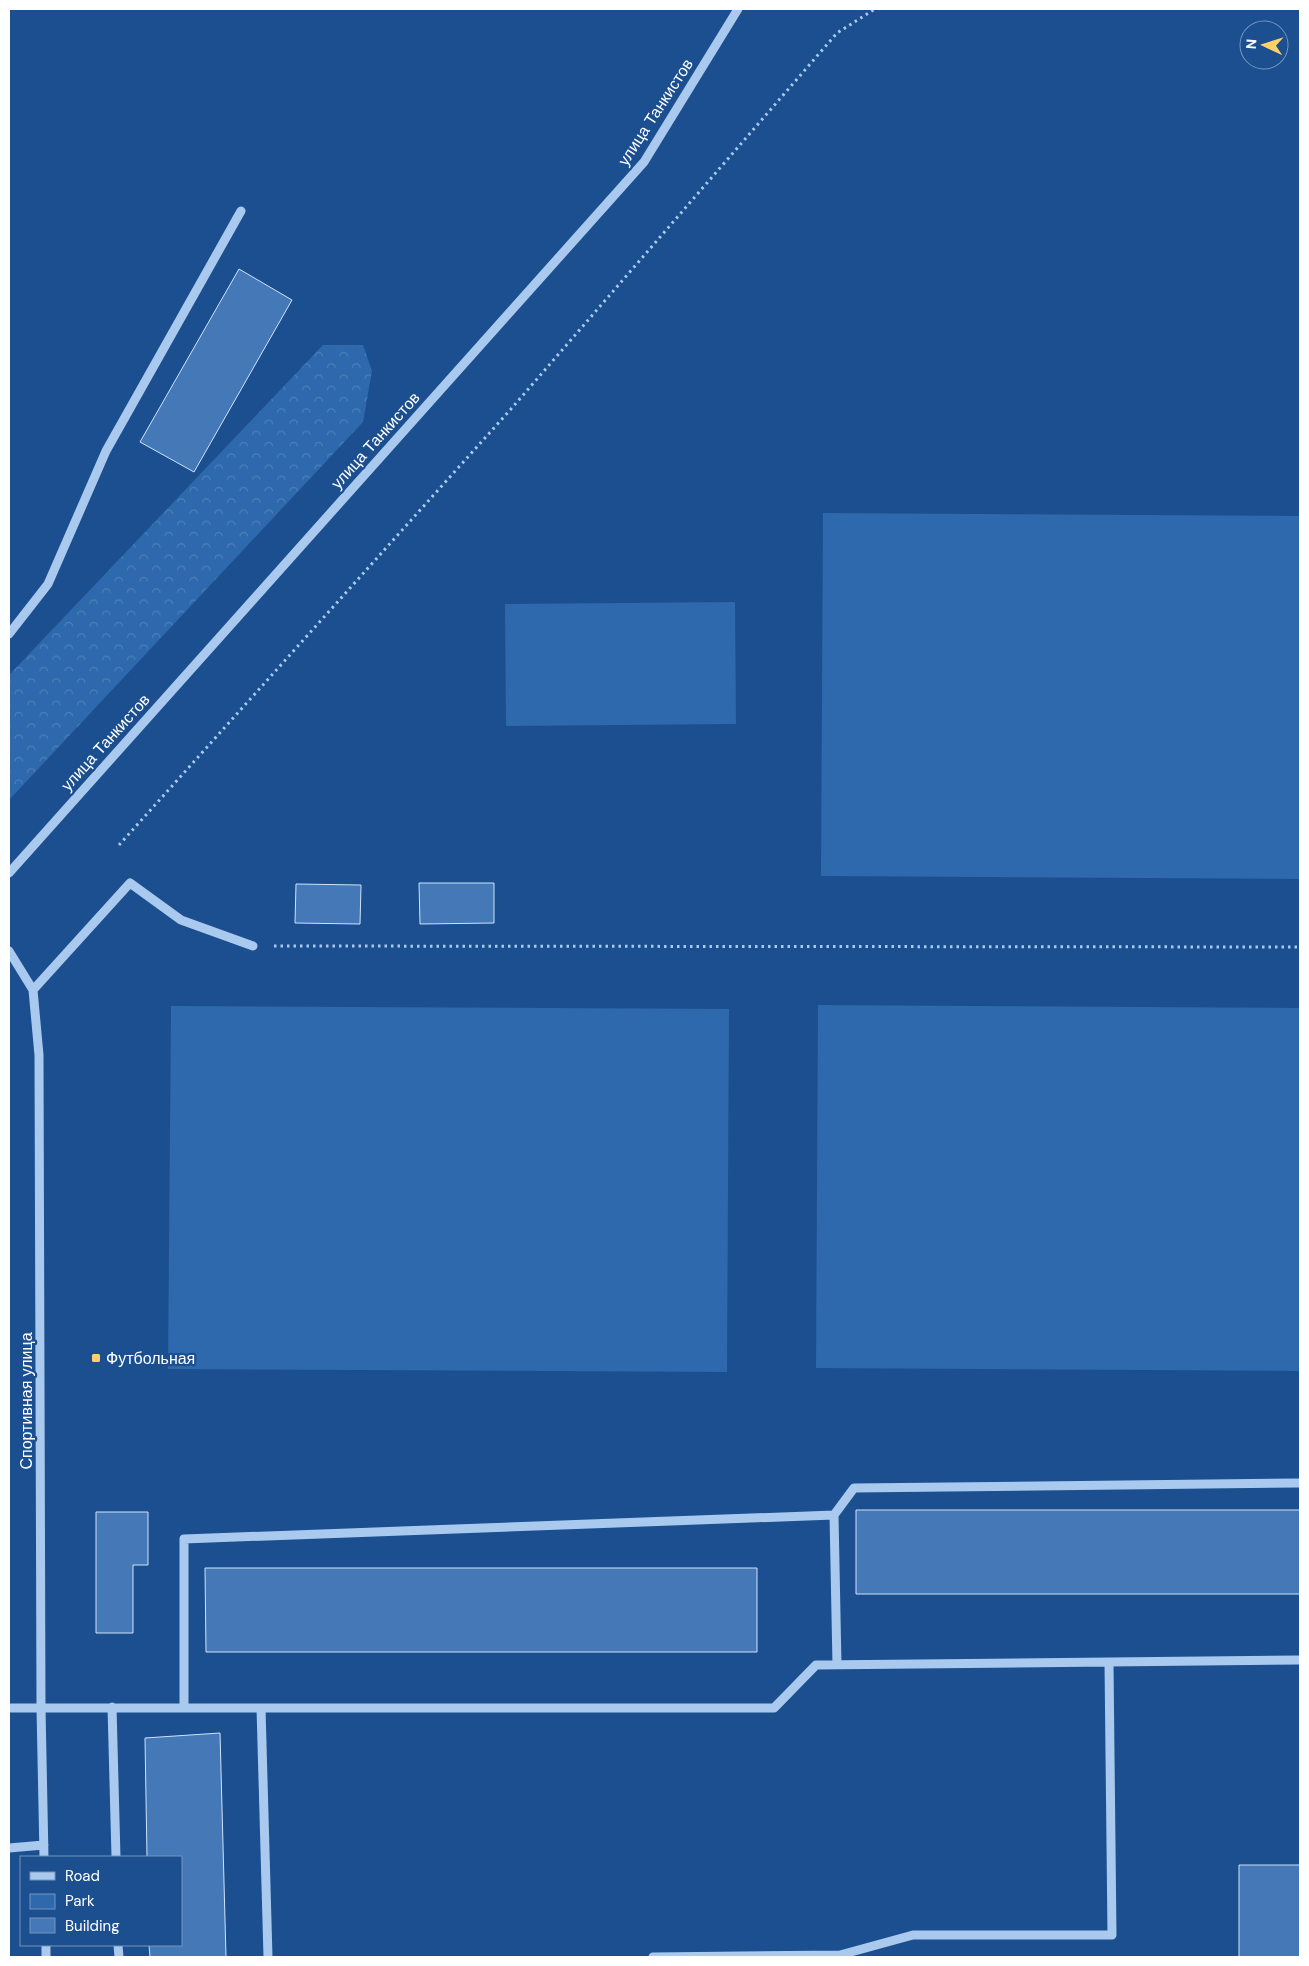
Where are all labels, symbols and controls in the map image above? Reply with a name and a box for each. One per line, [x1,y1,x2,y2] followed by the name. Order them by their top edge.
[1239,20,1289,70] north arrow
[1242,38,1260,50] text: N
[613,55,698,170] street label: улица Танкистов
[326,387,424,493] street label: улица Танкистов
[56,689,154,795] street label: улица Танкистов
[16,1332,37,1470] street label: Спортивная улица
[106,1348,195,1369] place label: Футбольная
[90,1352,102,1364] marker: Футбольная
[20,1856,182,1946] legend
[65,1866,100,1886] text: Road
[65,1891,95,1911] text: Park
[65,1916,120,1936] text: Building

